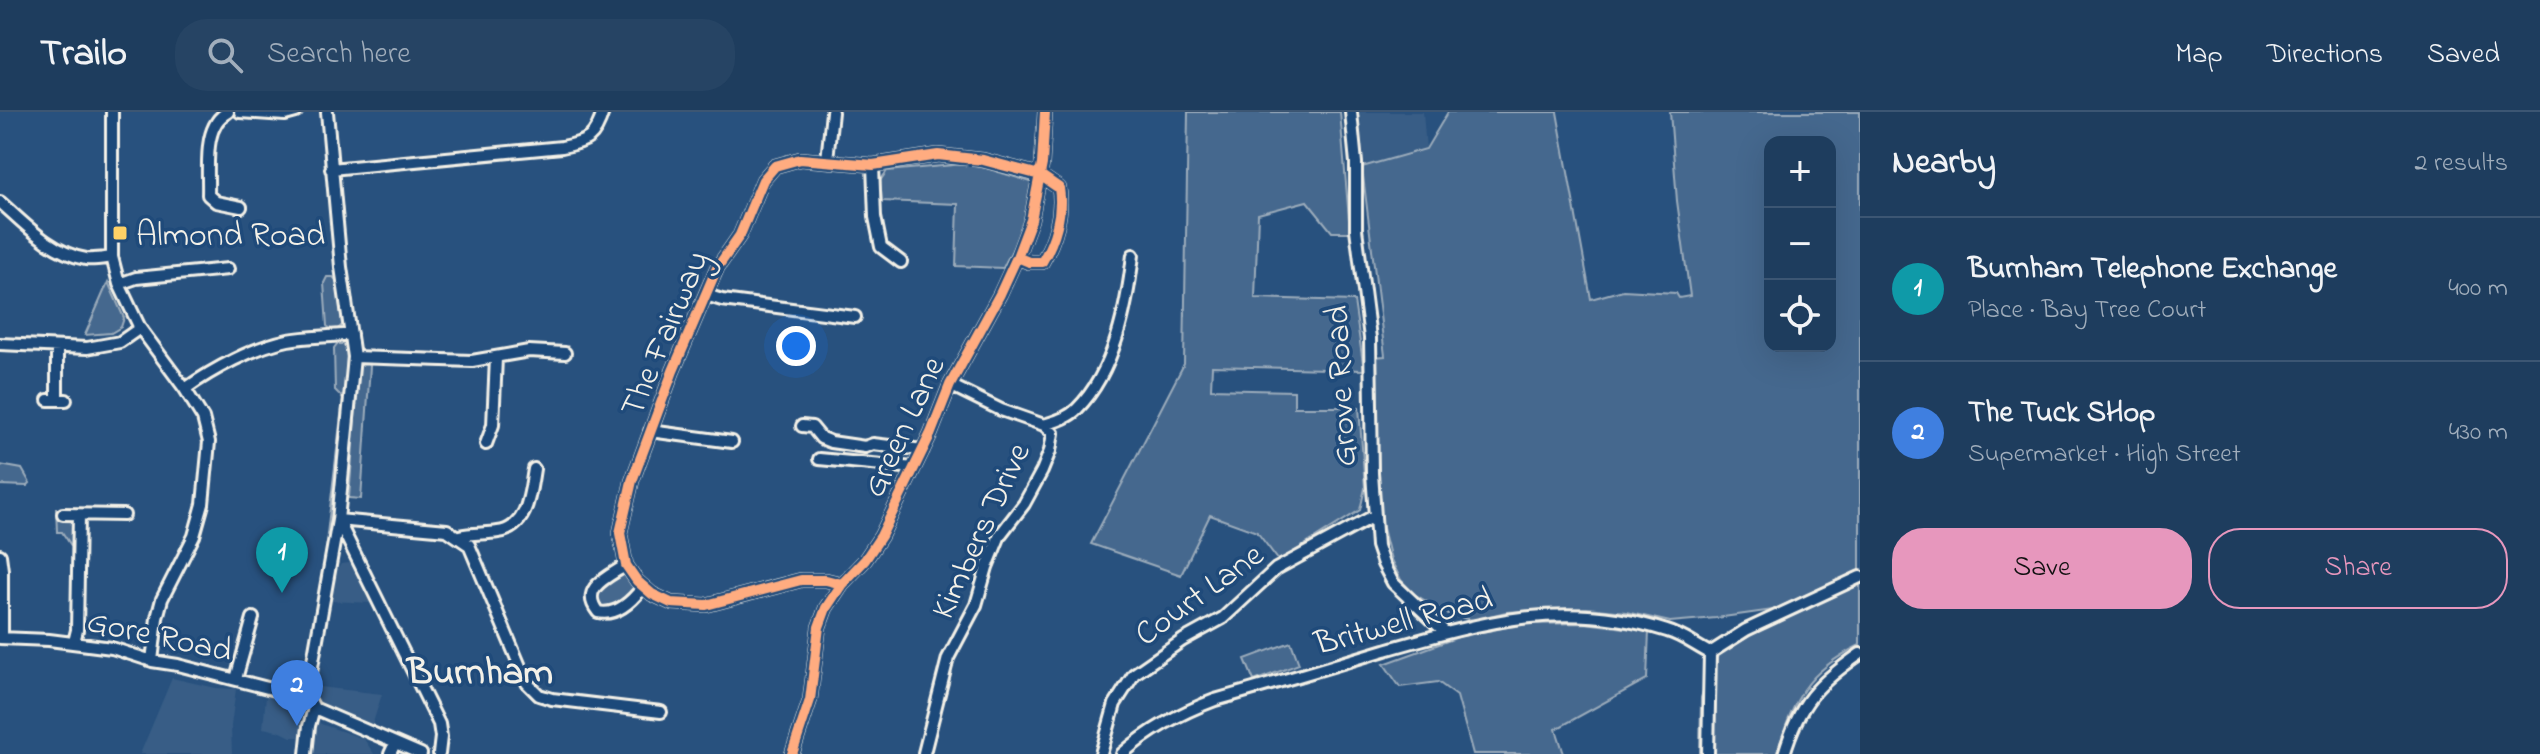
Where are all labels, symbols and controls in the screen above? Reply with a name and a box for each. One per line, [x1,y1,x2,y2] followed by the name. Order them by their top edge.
[175,19,735,91] search box
[40,27,127,83] text: Trailo
[203,33,247,77] icon: search
[267,33,411,77] text: Search here
[2175,35,2223,76] text: Map
[2267,35,2383,76] text: Directions
[2427,35,2500,76] text: Saved
[1764,136,1836,352] map controls
[1764,136,1836,208] button: +
[1892,139,1996,189] text: Nearby
[2415,145,2508,183] text: 2 results
[1764,208,1836,280] button: −
[136,212,325,262] place label: Almond Road
[111,224,129,242] marker: Almond Road
[609,244,724,425] street label: The Fairway
[1968,248,2337,292] text: Burnham Telephone Exchange
[1914,270,1922,308] text: 1
[2448,270,2508,308] text: 400 m
[1764,280,1836,352] button: locate
[1968,292,2206,330] text: Place · Bay Tree Court
[1314,304,1372,468] street label: Grove Road
[776,326,816,366] your location
[851,348,960,506] street label: Green Lane
[1968,392,2155,436] text: The Tuck SHop
[1912,414,1924,452] text: 2
[2449,414,2508,452] text: 430 m
[920,435,1046,628] street label: Kimbers Drive
[1968,436,2241,474] text: Supermarket · High Street
[256,527,308,593] pin: 1
[1892,528,2192,609] button: Save
[2208,528,2508,609] button: Share
[1125,532,1276,660] street label: Court Lane
[1309,575,1499,671] street label: Britwell Road
[82,598,236,678] street label: Gore Road
[405,646,553,702] district label: Burnham
[271,660,323,726] pin: 2

